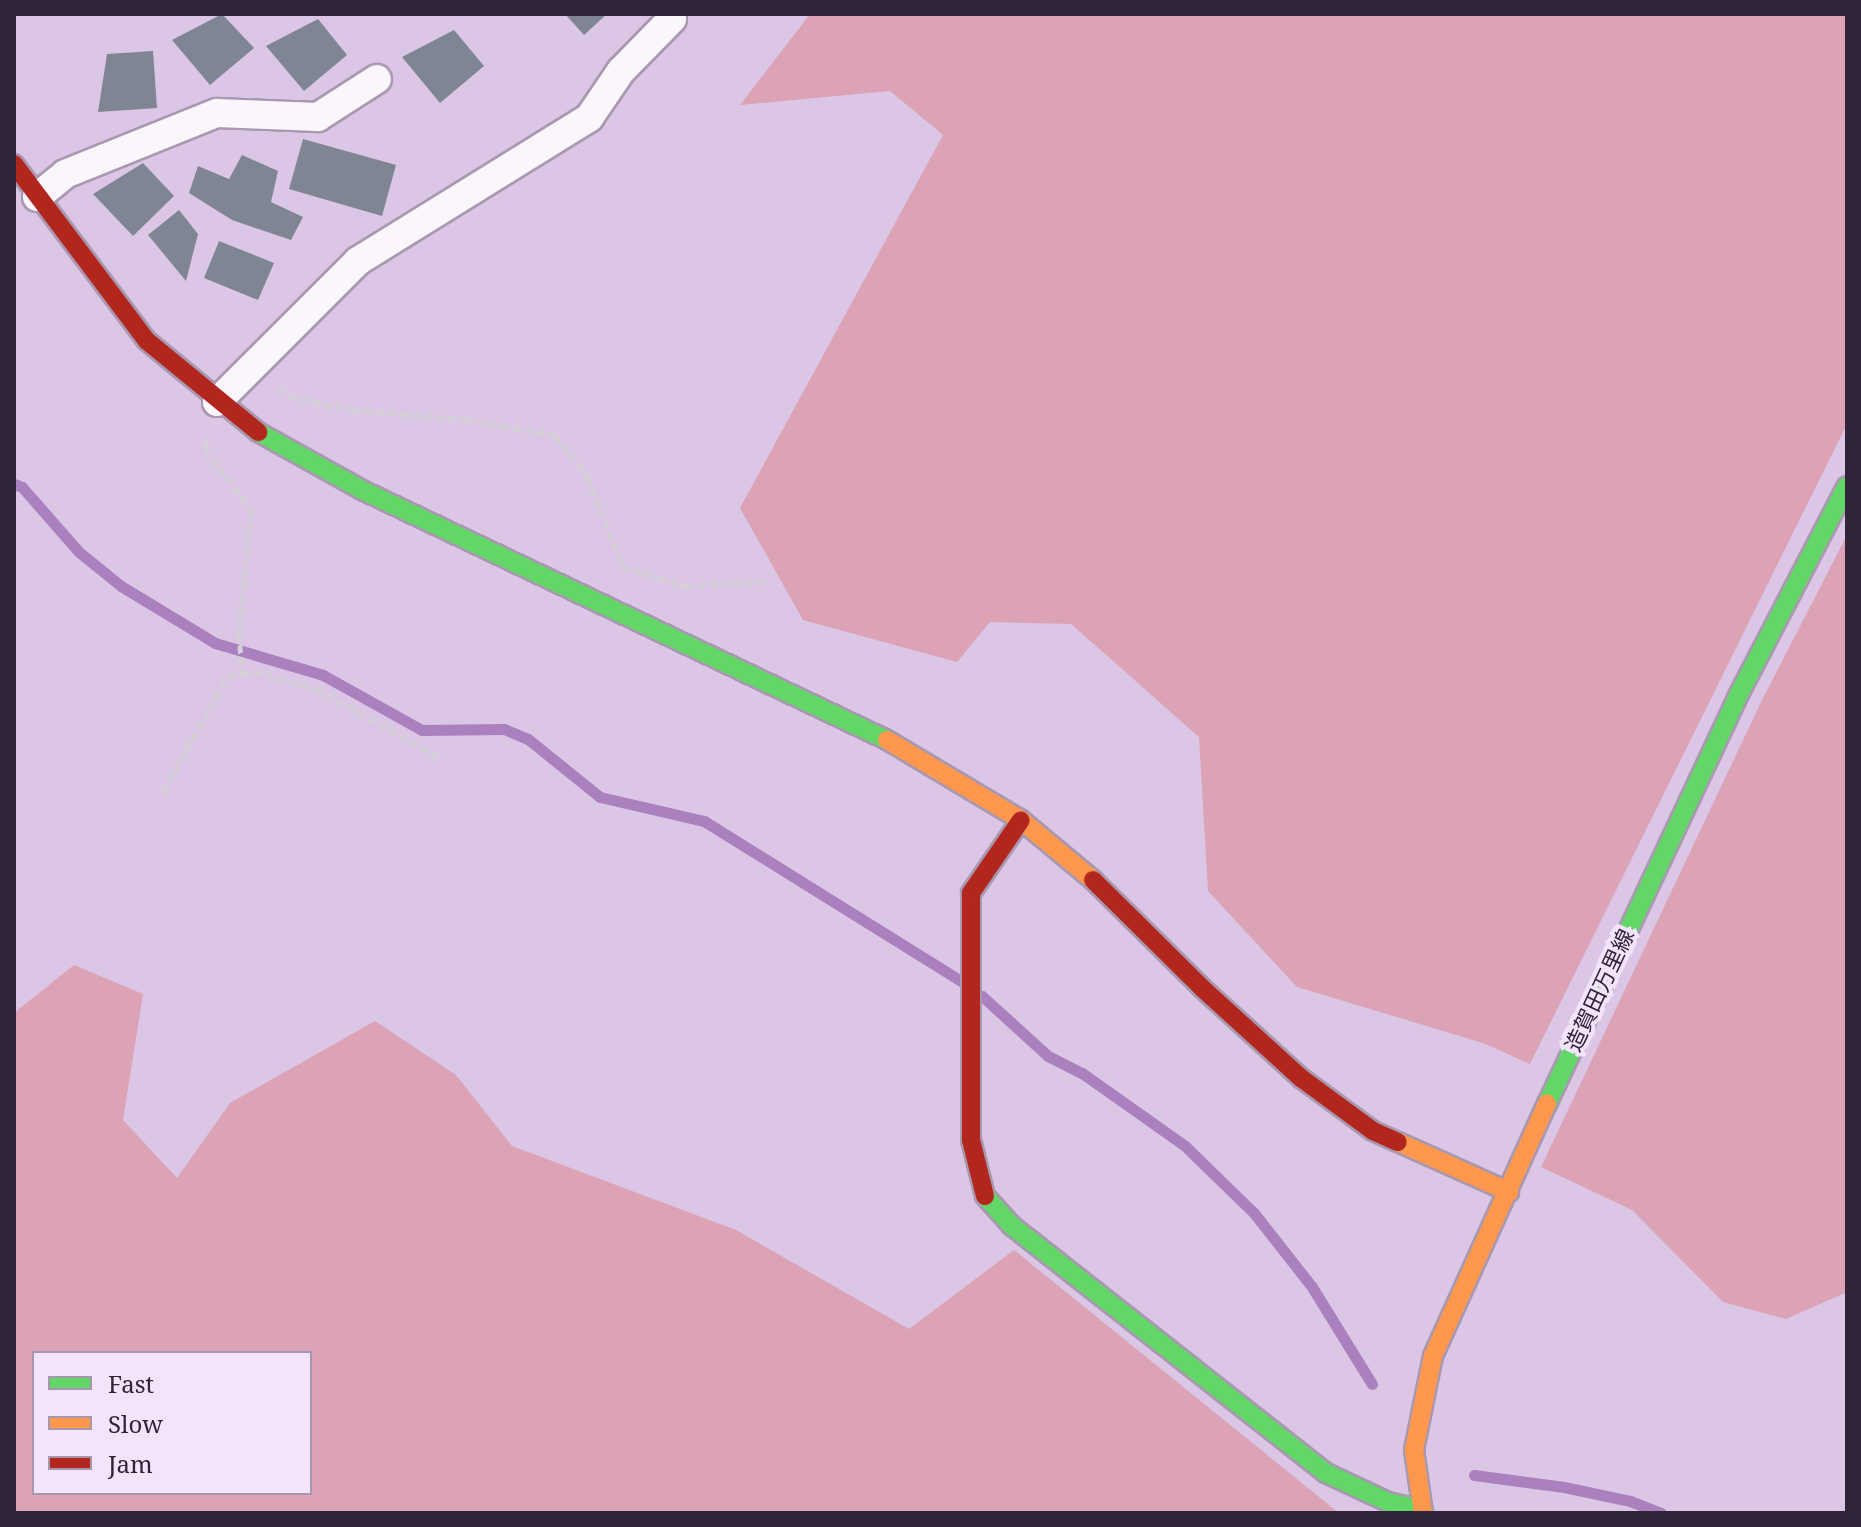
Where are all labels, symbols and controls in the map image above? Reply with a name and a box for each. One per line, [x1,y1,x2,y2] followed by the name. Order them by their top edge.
[1559,925,1639,1055] street label: 造賀田万里線
[32,1351,312,1495] legend
[108,1367,154,1400] text: Fast
[108,1407,163,1440] text: Slow
[108,1447,153,1480] text: Jam

